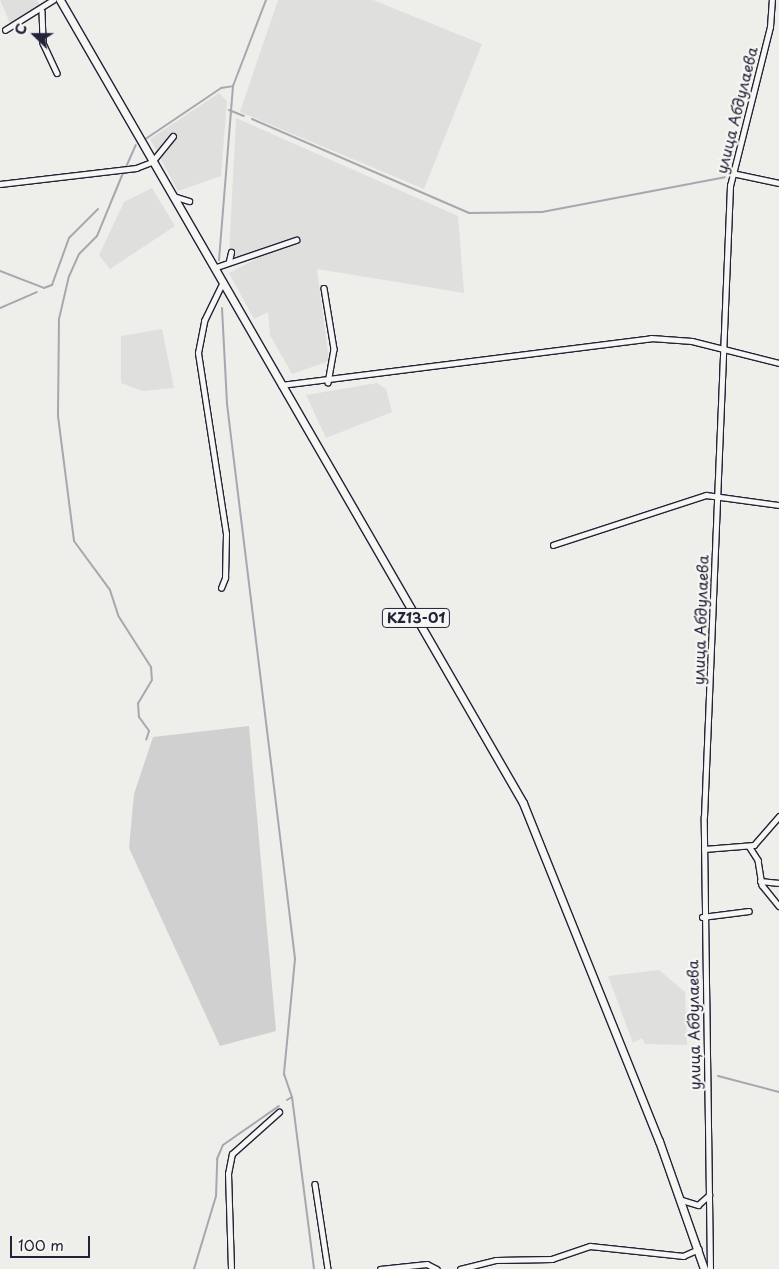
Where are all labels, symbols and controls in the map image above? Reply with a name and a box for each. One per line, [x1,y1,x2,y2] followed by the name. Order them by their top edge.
[10,10,60,60] north arrow
[9,20,32,38] text: С
[711,44,761,176] street label: улица Абдулаева
[689,554,711,686] street label: улица Абдулаева
[381,606,451,630] road number: KZ13-01
[683,960,703,1090] street label: улица Абдулаева
[12,1226,92,1258] scale bar
[18,1233,64,1256] text: 100 m

